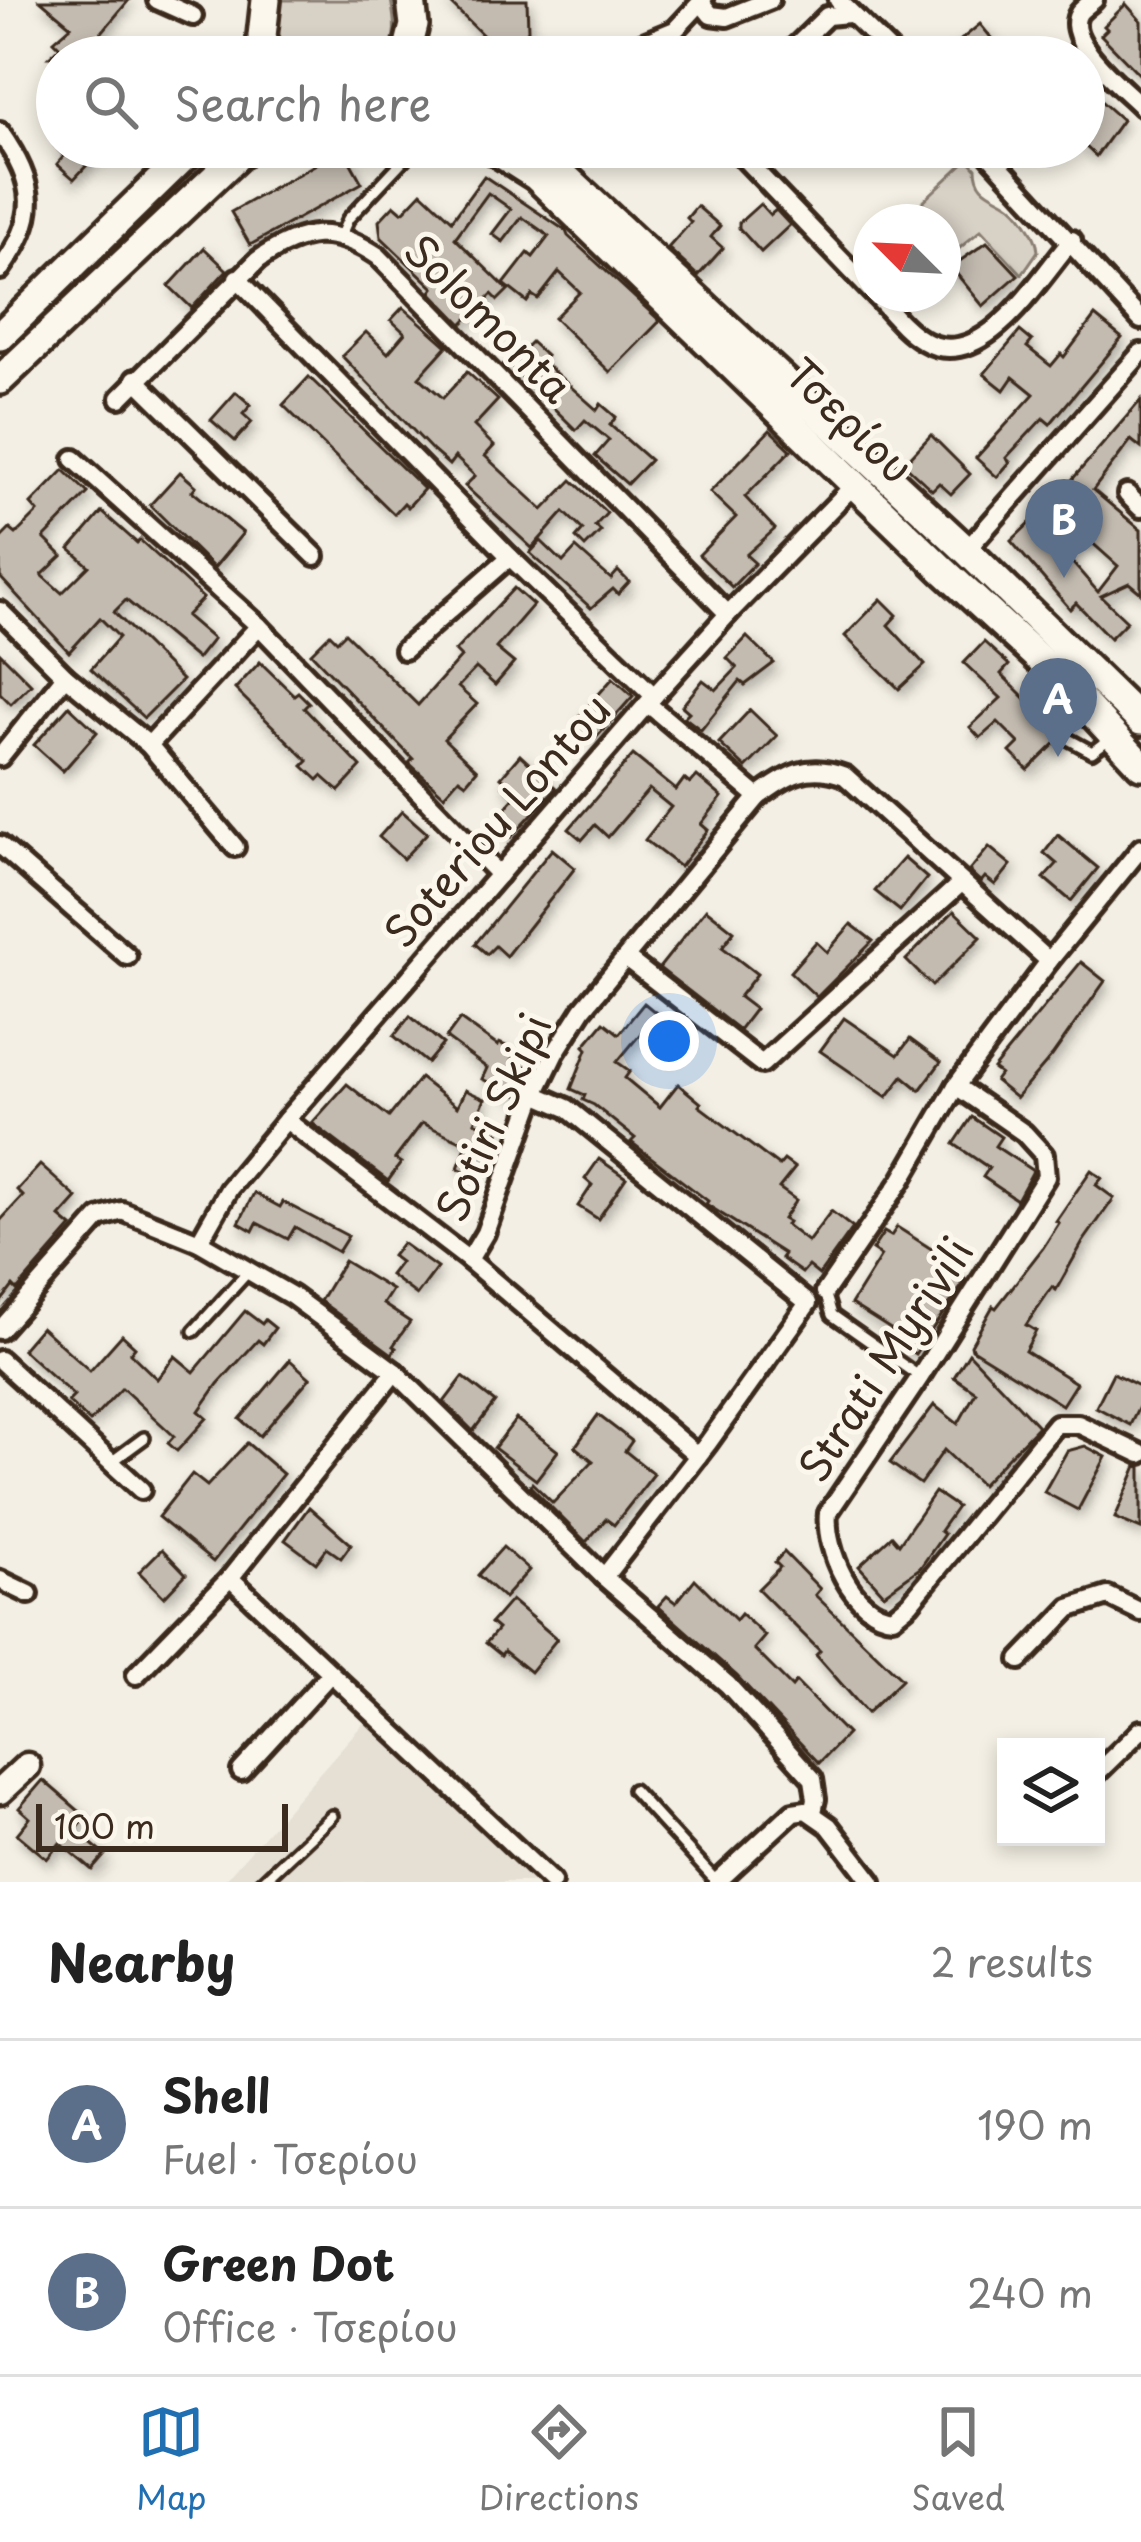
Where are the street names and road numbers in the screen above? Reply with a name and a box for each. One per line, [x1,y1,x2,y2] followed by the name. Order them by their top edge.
[391,219,588,416] street label: Solomonta
[773,342,929,496] street label: Τσερίου
[368,679,624,960] street label: Soteriou Lontou
[418,1003,565,1231] street label: Sotiri Skipi
[781,1224,987,1493] street label: Strati Myrivili

